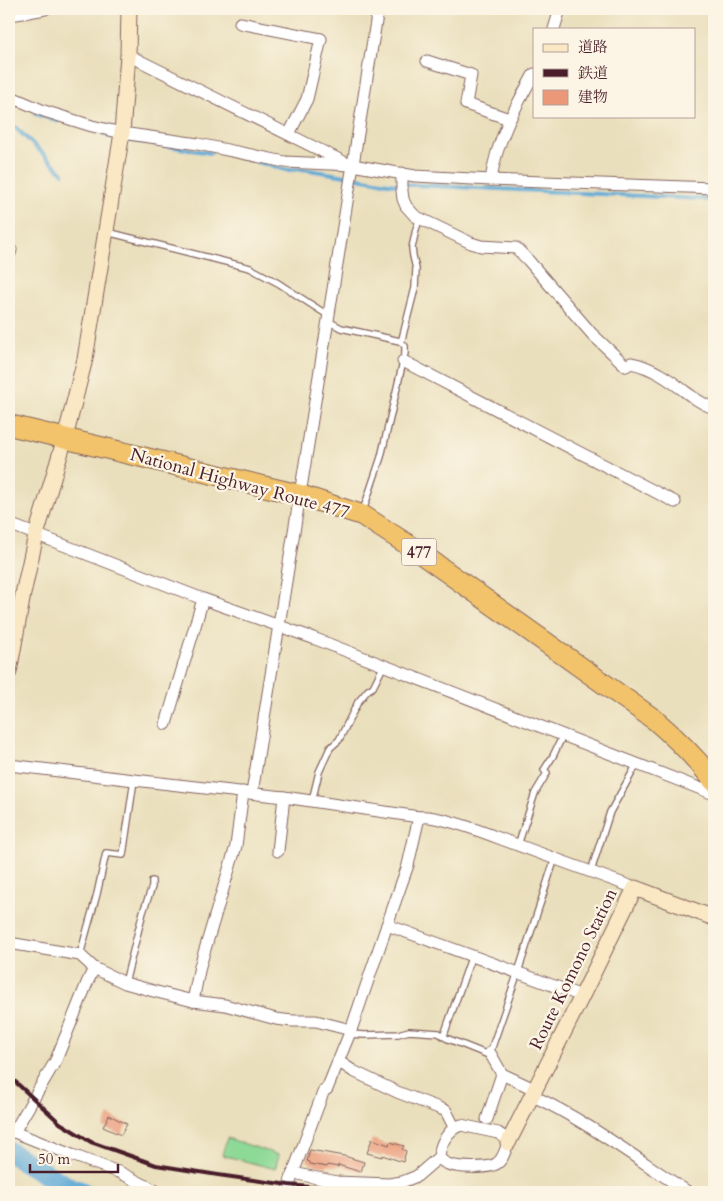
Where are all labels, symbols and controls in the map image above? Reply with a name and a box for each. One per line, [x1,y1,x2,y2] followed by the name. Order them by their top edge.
[533,28,696,118] legend
[578,37,608,57] text: 道路
[578,63,608,83] text: 鉄道
[578,87,608,107] text: 建物
[127,442,352,525] street label: National Highway Route 477
[402,538,436,566] road number: 477
[523,884,624,1054] street label: Route Komono Station
[30,1141,118,1173] scale bar
[38,1149,70,1169] text: 50 m

